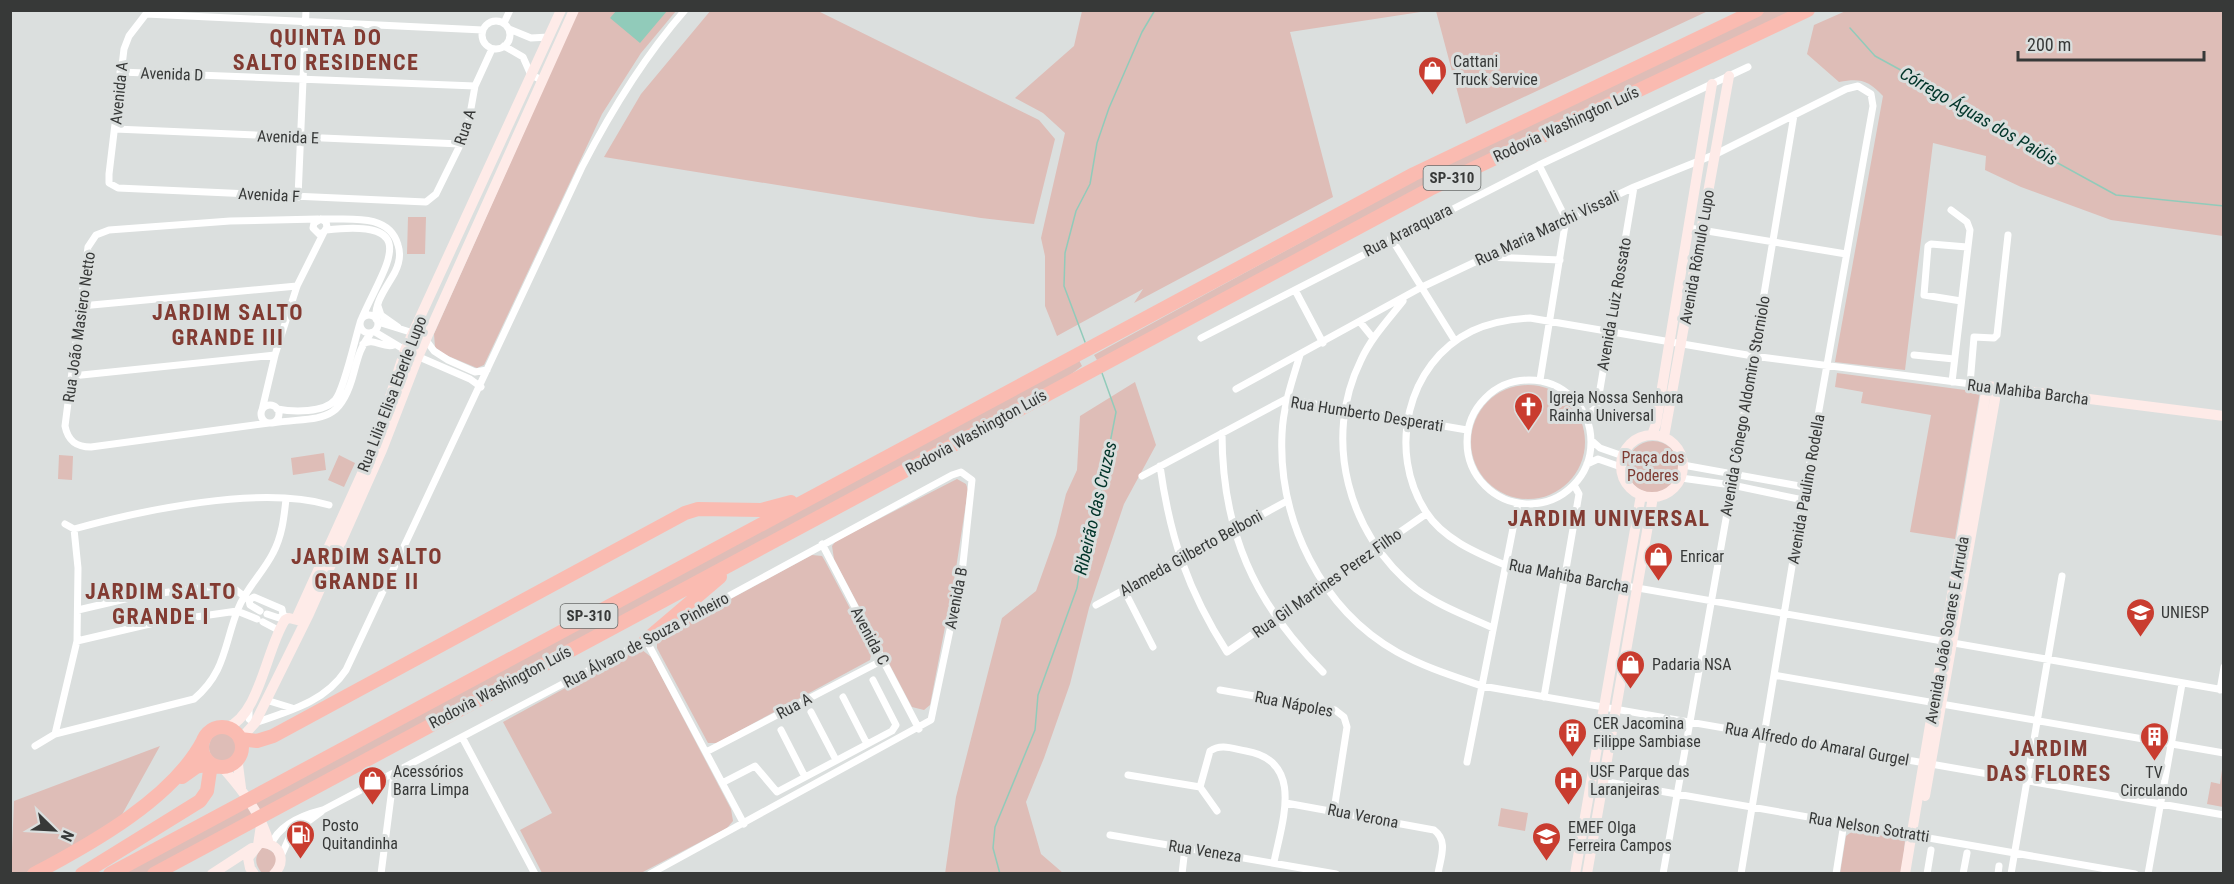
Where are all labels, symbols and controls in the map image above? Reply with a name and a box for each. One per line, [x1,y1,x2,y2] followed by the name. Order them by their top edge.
[2018,24,2204,62] scale bar
[233,25,419,75] district label: QUINTA DO SALTO RESIDENCE
[2027,34,2071,55] text: 200 m
[1453,52,1538,89] place label: Cattani Truck Service
[1416,54,1448,96] shop icon: Cattani Truck Service
[106,61,132,125] street label: Avenida A
[1896,62,2062,170] water label: Córrego Águas dos Paióis
[140,63,204,85] street label: Avenida D
[1490,82,1642,166] street label: Rodovia Washington Luís
[450,107,480,147] street label: Rua A
[257,126,319,148] street label: Avenida E
[1424,166,1480,190] road number: SP-310
[238,184,300,206] street label: Avenida F
[1472,186,1622,270] street label: Rua Maria Marchi Vissali
[1676,188,1718,326] street label: Avenida Rômulo Lupo
[1361,200,1455,260] street label: Rua Araraquara
[1593,236,1635,372] street label: Avenida Luiz Rossato
[59,250,99,404] street label: Rua João Masiero Netto
[1716,294,1774,518] street label: Avenida Cônego Aldomiro Storniolo
[152,300,304,350] district label: JARDIM SALTO GRANDE III
[353,313,431,475] street label: Rua Lilia Elisa Eberle Lupo
[1966,375,2090,409] street label: Rua Mahiba Barcha
[902,385,1050,479] street label: Rodovia Washington Luís
[1549,388,1683,425] place label: Igreja Nossa Senhora Rainha Universal
[1512,390,1544,432] church icon: Igreja Nossa Senhora Rainha Universal
[1289,393,1445,435] street label: Rua Humberto Desperati
[1783,413,1829,565] street label: Avenida Paulino Rodella
[1069,439,1121,577] water label: Ribeirão das Cruzes
[1621,448,1685,485] park label: Praça dos Poderes
[1116,506,1266,600] street label: Alameda Gilberto Belboni
[1507,506,1711,531] district label: JARDIM UNIVERSAL
[1249,524,1405,642] street label: Rua Gil Martines Perez Filho
[1921,535,1973,725] street label: Avenida João Soares E Arruda
[1643,540,1675,582] shop icon: Enricar
[291,544,443,594] district label: JARDIM SALTO GRANDE II
[1680,547,1724,566] place label: Enricar
[1507,555,1631,597] street label: Rua Mahiba Barcha
[941,566,971,630] street label: Avenida B
[85,579,237,629] district label: JARDIM SALTO GRANDE I
[560,588,732,692] street label: Rua Álvaro de Souza Pinheiro
[2124,596,2156,638] school or university icon: UNIESP
[2161,603,2209,622] place label: UNIESP
[560,604,618,628] road number: SP-310
[847,604,893,668] street label: Avenida C
[426,641,574,733] street label: Rodovia Washington Luís
[1615,648,1647,690] shop icon: Padaria NSA
[1652,655,1731,674] place label: Padaria NSA
[1253,687,1335,721] street label: Rua Nápoles
[773,689,815,723] street label: Rua A
[1593,714,1701,751] place label: CER Jacomina Filippe Sambiase
[1556,716,1588,758] building icon: CER Jacomina Filippe Sambiase
[1724,718,1910,770] street label: Rua Alfredo do Amaral Gurgel
[2138,720,2170,762] building icon: TV Circulando
[1986,736,2112,786] district label: JARDIM DAS FLORES
[393,762,469,799] place label: Acessórios Barra Limpa
[1590,762,1690,799] place label: USF Parque das Laranjeiras
[2120,763,2188,800] place label: TV Circulando
[356,764,388,806] shop icon: Acessórios Barra Limpa
[1553,764,1585,806] hospital icon: USF Parque das Laranjeiras
[24,800,84,860] north arrow
[1326,800,1400,832] street label: Rua Verona
[1807,808,1931,846] street label: Rua Nelson Sotratti
[322,816,398,853] place label: Posto Quitandinha
[285,818,317,860] fuel station icon: Posto Quitandinha
[1568,818,1672,855] place label: EMEF Olga Ferreira Campos
[1531,820,1563,862] school or university icon: EMEF Olga Ferreira Campos
[57,828,78,844] text: N
[1167,836,1243,866] street label: Rua Veneza

